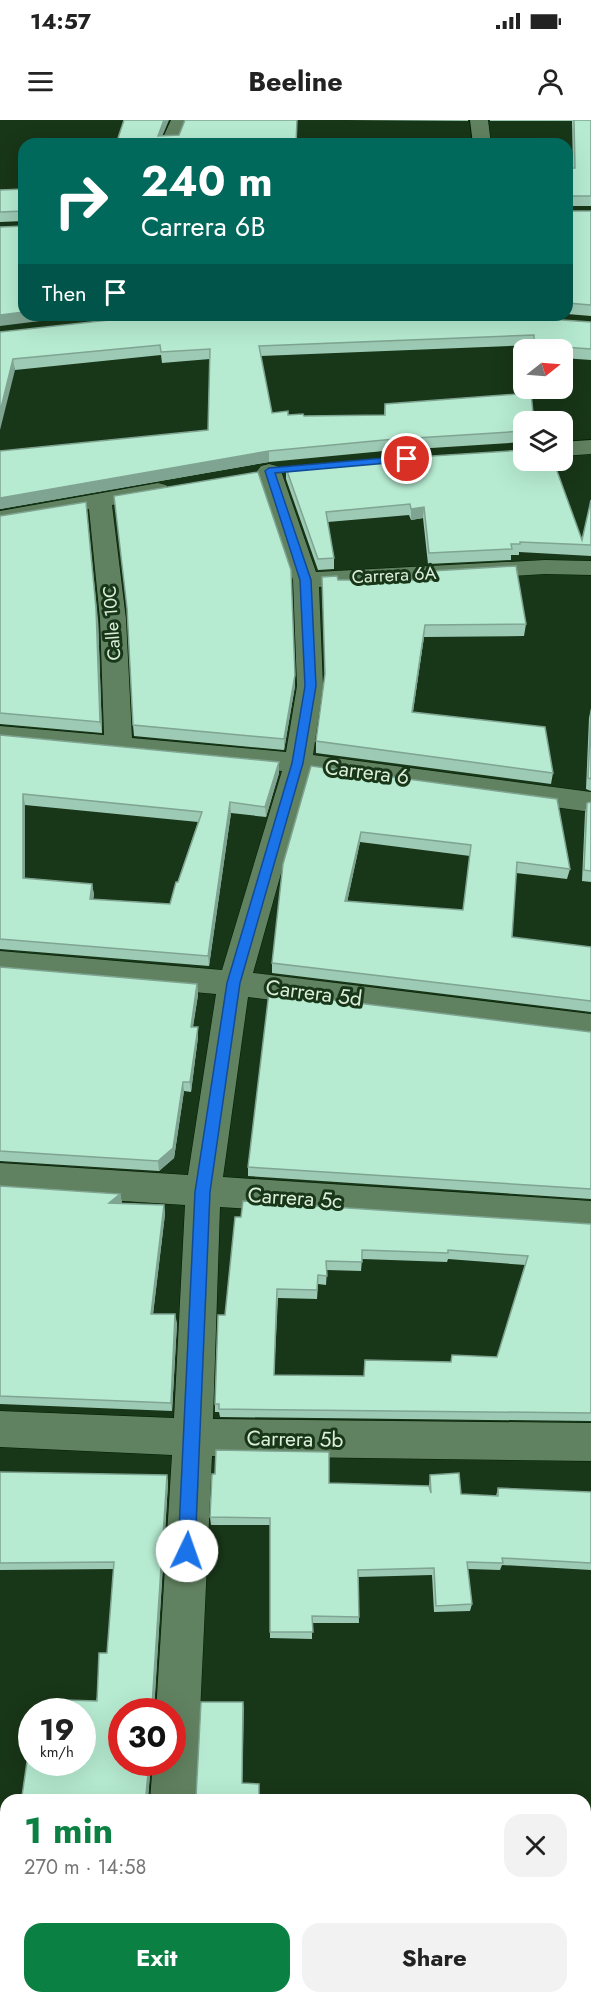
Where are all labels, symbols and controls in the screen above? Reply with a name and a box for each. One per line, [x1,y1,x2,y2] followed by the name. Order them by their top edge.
[30,5,91,37] text: 14:57
[248,62,343,101] text: Beeline
[24,65,57,98] icon: menu
[534,65,567,98] icon: person
[141,151,273,212] text: 240 m
[42,162,120,240] icon: right
[141,207,265,246] text: Carrera 6B
[99,276,132,309] icon: arrive
[42,277,87,309] text: Then
[513,339,573,399] north arrow
[513,339,573,471] map controls
[513,411,573,471] button: layers
[381,433,432,484] pin
[390,442,423,475] icon: arrive
[351,560,437,590] street label: Carrera 6A
[96,585,128,661] street label: Calle 10C
[323,752,411,792] street label: Carrera 6
[264,972,364,1014] street label: Carrera 5d
[247,1180,343,1216] street label: Carrera 5c
[246,1423,344,1455] street label: Carrera 5b
[155,1519,219,1583] position arrow
[108,1698,186,1776] speed limit sign: 30
[39,1708,75,1751] text: 19
[40,1741,74,1763] text: km/h
[24,1804,113,1856] text: 1 min
[504,1814,567,1877] button: close
[24,1853,146,1882] text: 270 m · 14:58
[24,1923,290,1992] button: Exit
[302,1923,567,1992] button: Share

